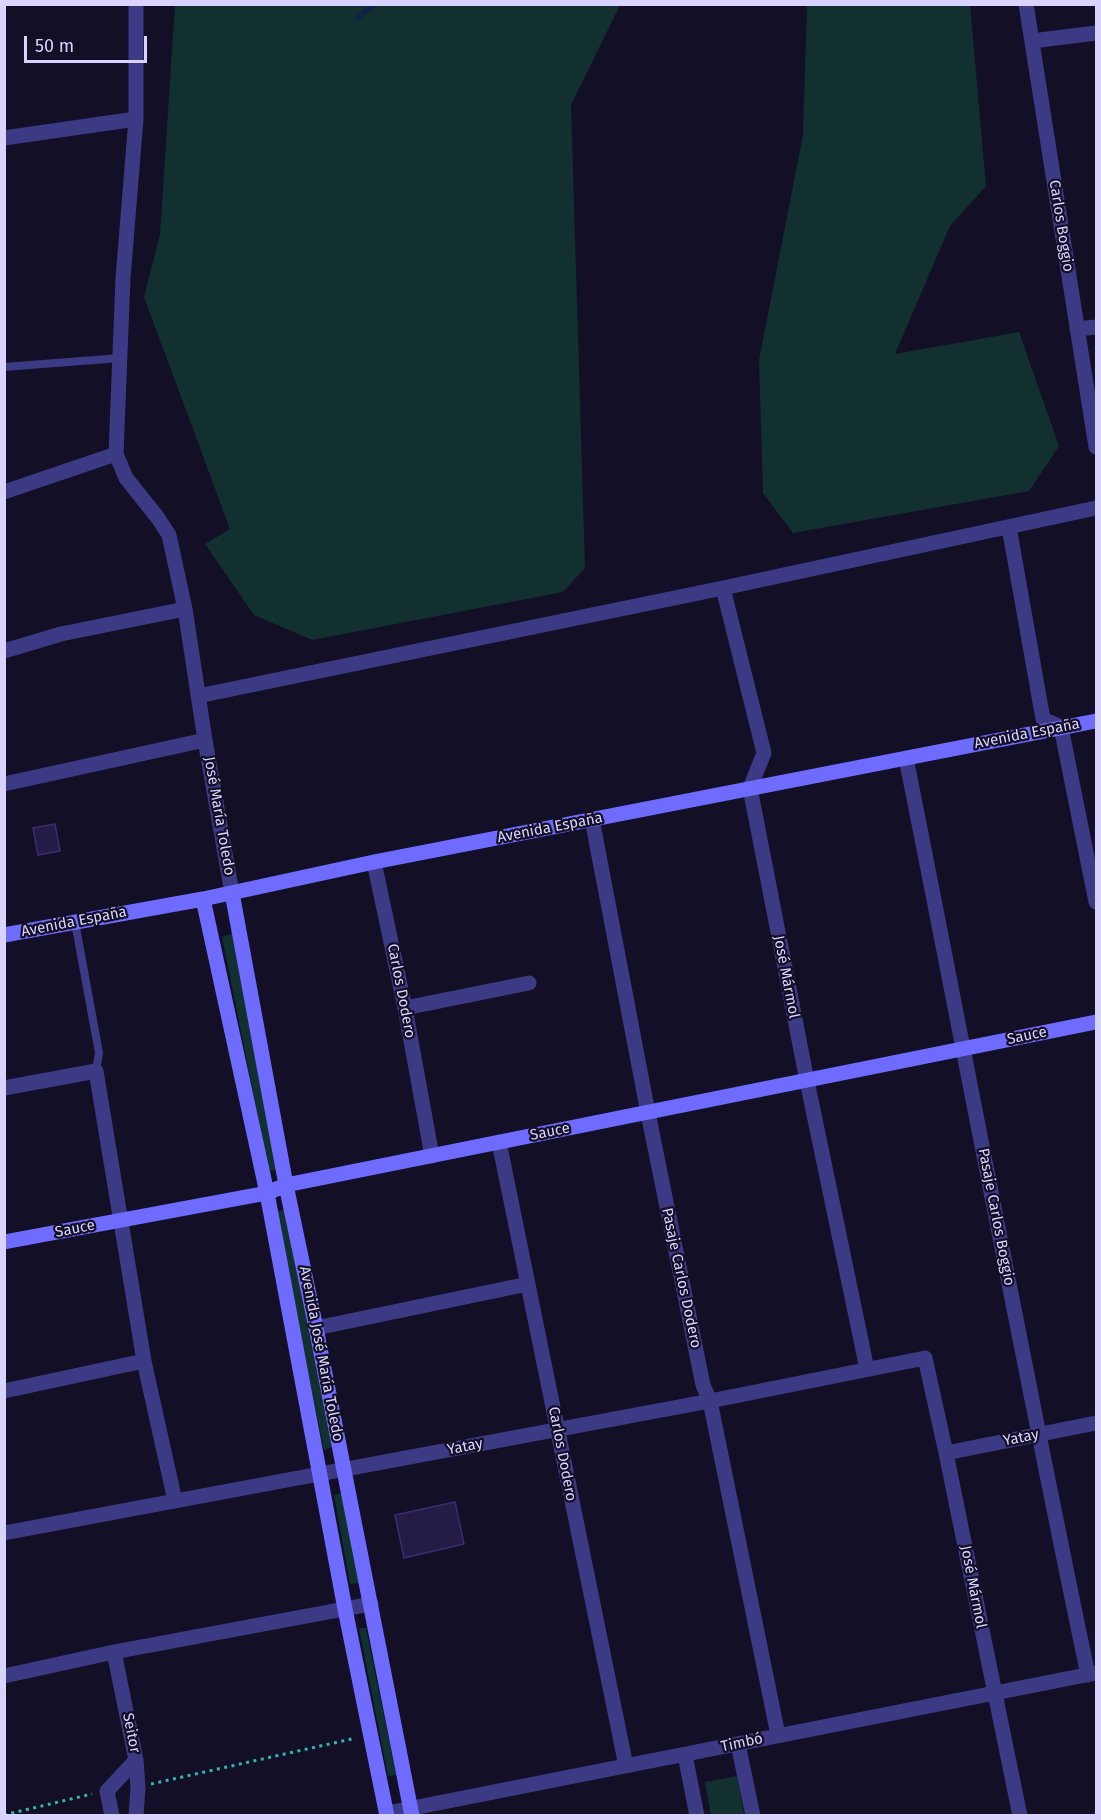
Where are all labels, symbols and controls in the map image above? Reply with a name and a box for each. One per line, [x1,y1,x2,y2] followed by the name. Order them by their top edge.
[27,24,150,62] scale bar
[35,35,74,57] text: 50 m
[1045,179,1077,273] street label: Carlos Boggio
[973,715,1081,753] street label: Avenida España
[200,755,238,877] street label: José María Toledo
[496,809,604,847] street label: Avenida España
[20,903,128,941] street label: Avenida España
[769,934,803,1020] street label: José Mármol
[383,942,419,1040] street label: Carlos Dodero
[1006,1023,1048,1049] street label: Sauce
[529,1119,571,1145] street label: Sauce
[974,1147,1018,1287] street label: Pasaje Carlos Boggio
[657,1206,705,1350] street label: Pasaje Carlos Dodero
[54,1216,96,1242] street label: Sauce
[295,1265,347,1443] street label: Avenida José María Toledo
[544,1405,580,1503] street label: Carlos Dodero
[1002,1426,1040,1450] street label: Yatay
[446,1435,484,1459] street label: Yatay
[956,1544,990,1630] street label: José Mármol
[118,1711,144,1755] street label: Seitor
[719,1730,765,1756] street label: Timbó

